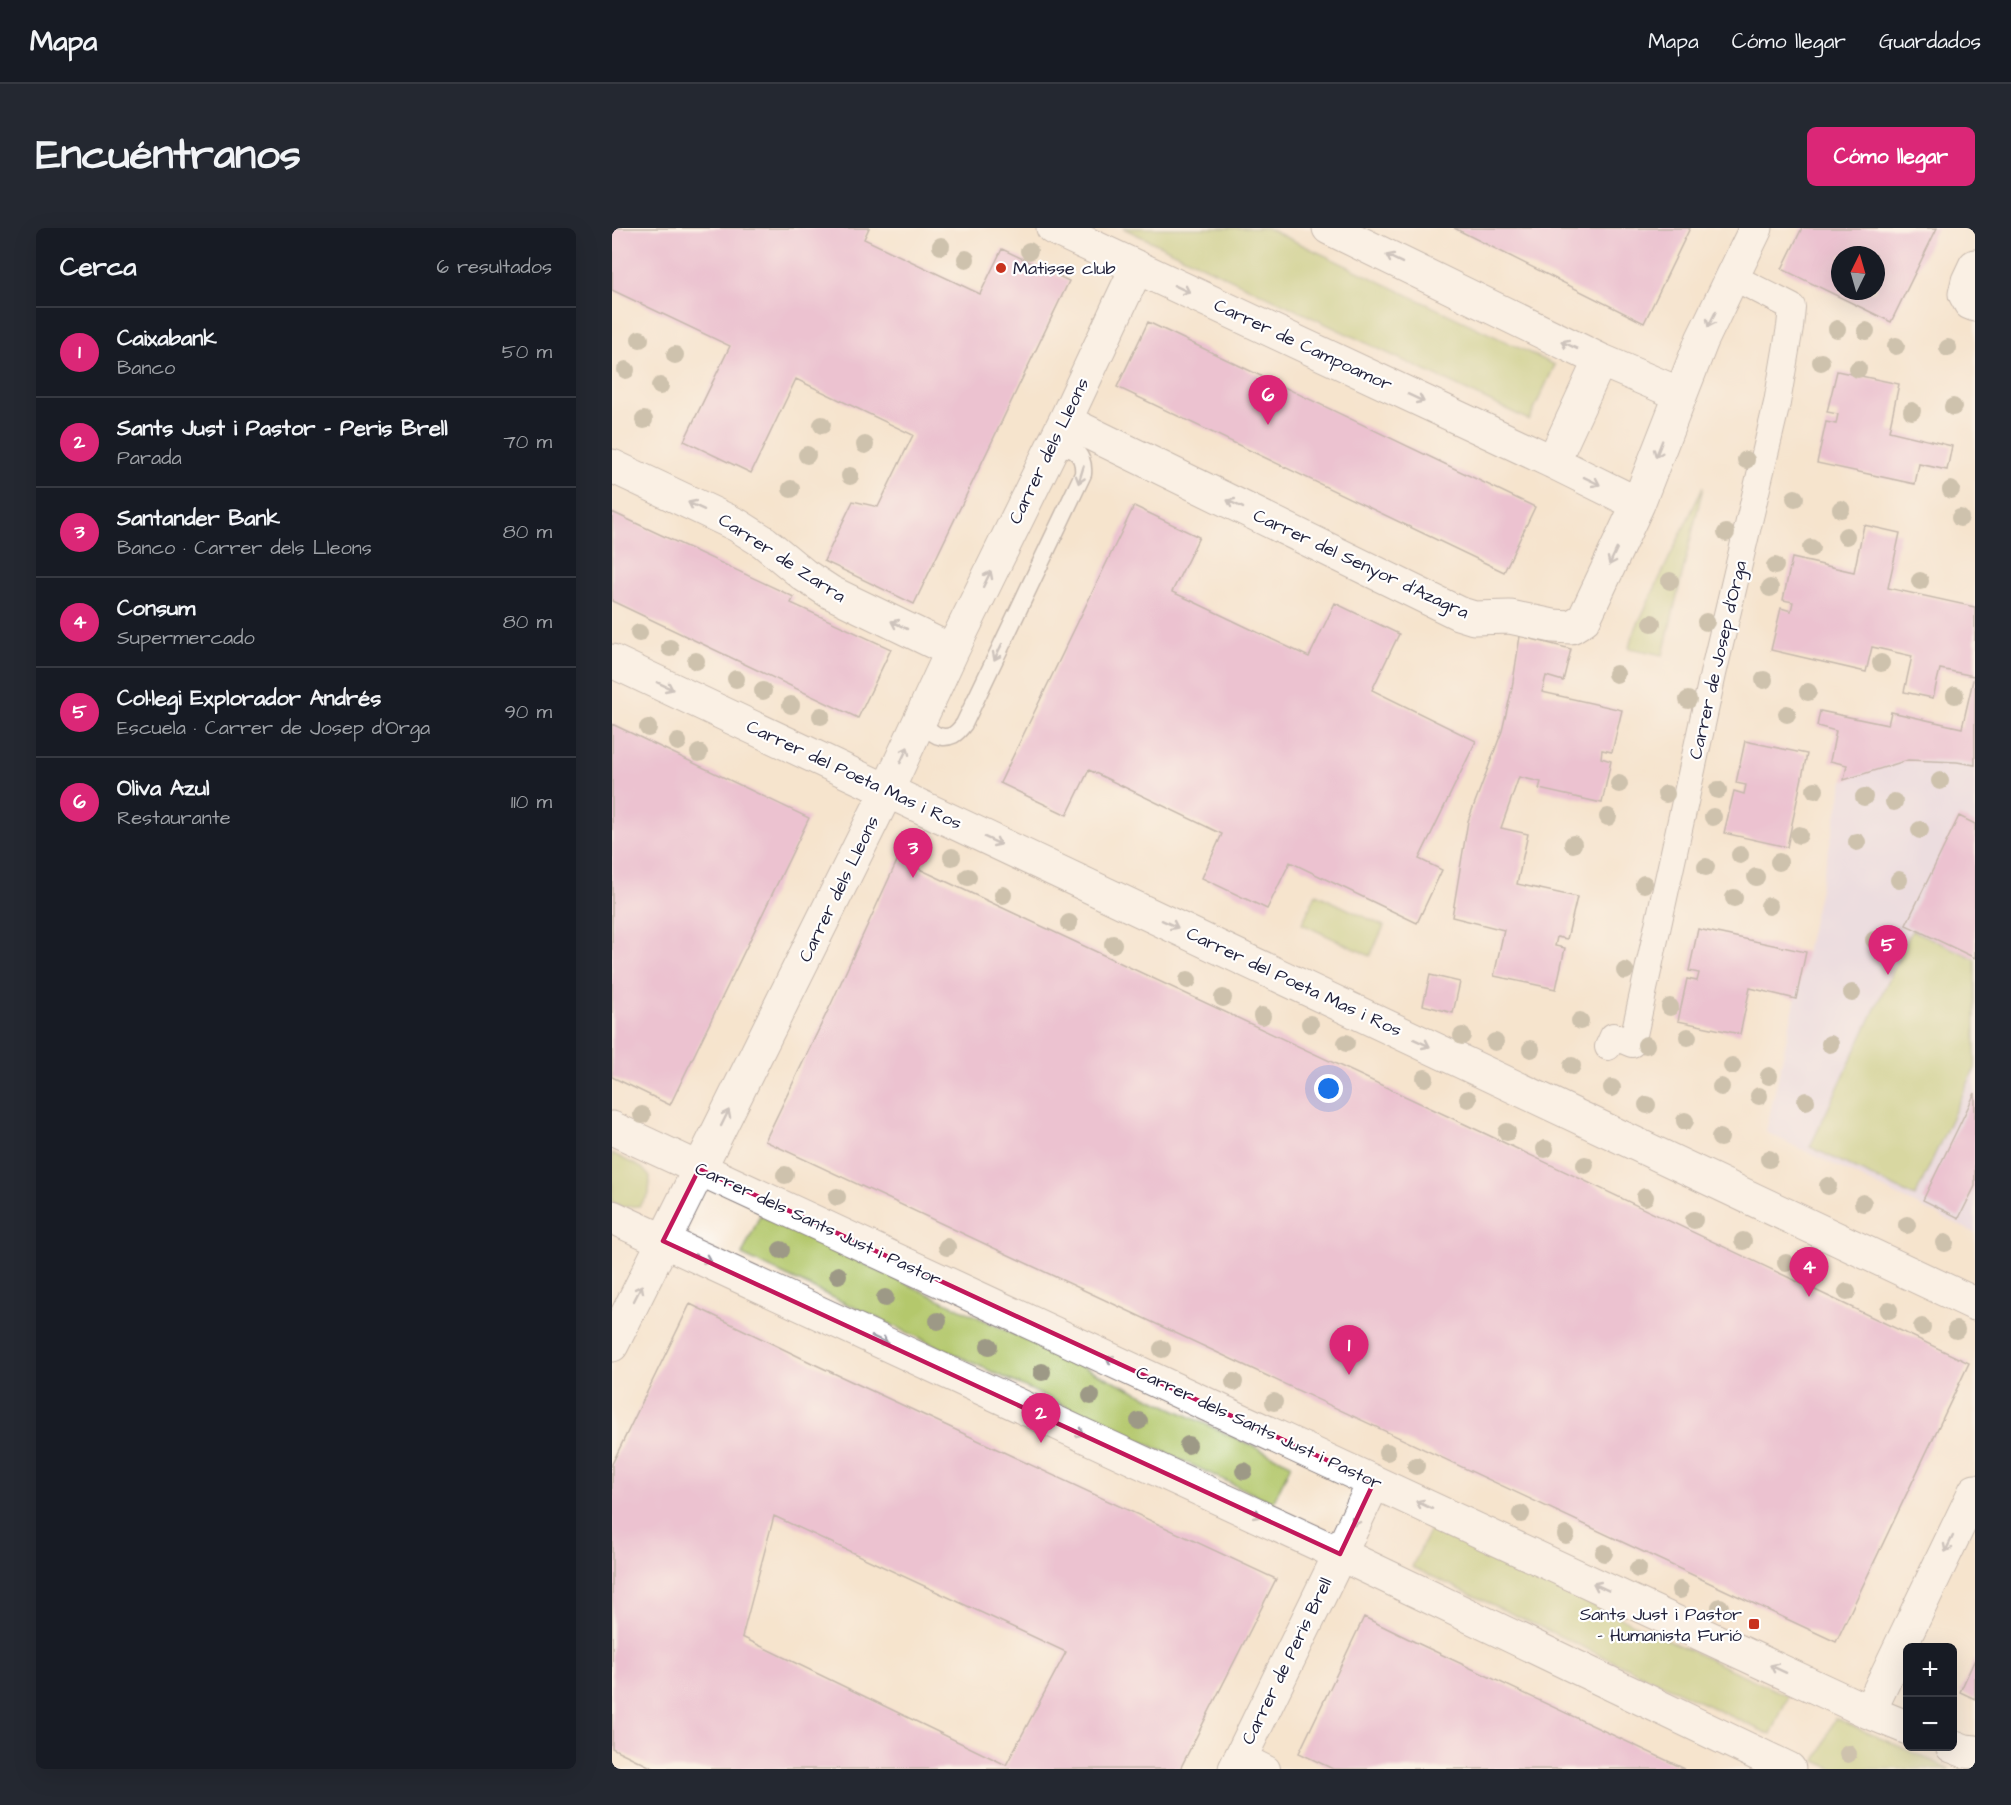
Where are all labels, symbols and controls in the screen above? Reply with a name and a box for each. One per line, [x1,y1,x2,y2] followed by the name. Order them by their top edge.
[30,22,97,61] text: Mapa
[1648,27,1699,56] text: Mapa
[1732,27,1846,56] text: Cómo llegar
[1879,27,1981,56] text: Guardados
[36,127,301,185] text: Encuéntranos
[1807,127,1975,186] button: Cómo llegar
[1831,246,1885,300] north arrow
[60,249,137,285] text: Cerca
[436,253,552,281] text: 6 resultados
[1385,253,1403,265] one-way arrow
[1013,256,1116,281] place label: Matisse club
[994,261,1008,275] marker: Matisse club
[1173,283,1191,295] one-way arrow
[1210,293,1396,397] street label: Carrer de Campoamor
[1706,309,1718,327] one-way arrow
[117,323,217,354] text: Caixabank
[78,338,81,366] text: 1
[502,338,552,366] text: 50 m
[1561,338,1579,350] one-way arrow
[117,354,175,382] text: Banco
[1003,374,1095,528] street label: Carrer dels Lleons
[1248,376,1288,425] pin: 6
[1406,393,1424,404] one-way arrow
[117,413,448,444] text: Sants Just i Pastor - Peris Brell
[74,428,85,456] text: 2
[504,428,552,456] text: 70 m
[1653,439,1664,458] one-way arrow
[117,444,182,472] text: Parada
[1075,465,1086,484] one-way arrow
[1583,476,1601,487] one-way arrow
[1226,498,1244,510] one-way arrow
[688,499,706,511] one-way arrow
[117,503,280,534] text: Santander Bank
[1249,503,1473,626] street label: Carrer del Senyor d'Azagra
[713,507,851,609] street label: Carrer de Zarra
[74,518,85,546] text: 3
[503,518,552,546] text: 80 m
[117,534,372,562] text: Banco · Carrer dels Lleons
[1607,547,1619,565] one-way arrow
[1683,558,1754,762] street label: Carrer de Josep d'Orga
[982,570,994,588] one-way arrow
[117,593,195,624] text: Consum
[73,608,86,636] text: 4
[503,608,552,636] text: 80 m
[891,619,909,631] one-way arrow
[117,624,255,652] text: Supermercado
[992,642,1004,660] one-way arrow
[655,680,673,692] one-way arrow
[117,683,381,714] text: Col·legi Explorador Andrés
[72,698,87,726] text: 5
[504,698,552,726] text: 90 m
[117,714,430,742] text: Escuela · Carrer de Josep d'Orga
[742,714,966,836] street label: Carrer del Poeta Mas i Ros
[899,747,911,765] one-way arrow
[117,773,210,804] text: Oliva Azul
[73,788,86,816] text: 6
[511,788,552,816] text: 110 m
[117,804,231,832] text: Restaurante
[793,812,885,966] street label: Carrer dels Lleons
[894,828,932,878] pin: 3
[983,836,1001,848] one-way arrow
[1160,919,1178,930] one-way arrow
[1182,921,1406,1043] street label: Carrer del Poeta Mas i Ros
[1868,926,1908,975] pin: 5
[1413,1037,1431,1049] one-way arrow
[1314,1074,1343,1103] your location
[720,1110,731,1128] one-way arrow
[691,1156,945,1292] street label: Carrer dels Sants Just i Pastor
[1790,1248,1828,1297] pin: 4
[694,1253,712,1264] one-way arrow
[633,1284,645,1302] one-way arrow
[1330,1326,1368,1375] pin: 1
[871,1335,889,1346] one-way arrow
[1106,1354,1124,1366] one-way arrow
[1132,1360,1386,1496] street label: Carrer dels Sants Just i Pastor
[1022,1394,1060,1443] pin: 2
[1067,1426,1085,1437] one-way arrow
[1416,1498,1434,1510] one-way arrow
[1244,1508,1262,1519] one-way arrow
[1350,1508,1362,1526] one-way arrow
[1943,1534,1955,1552] one-way arrow
[1236,1573,1338,1749] street label: Carrer de Peris Brell
[1593,1580,1611,1592] one-way arrow
[1580,1602,1742,1648] place label: Sants Just i Pastor - Humanista Furió
[1747,1617,1761,1631] marker: Sants Just i Pastor - Humanista Furió
[1903,1643,1957,1751] map controls
[1903,1643,1957,1697] button: +
[1769,1663,1787,1675] one-way arrow
[1903,1697,1957,1751] button: −

